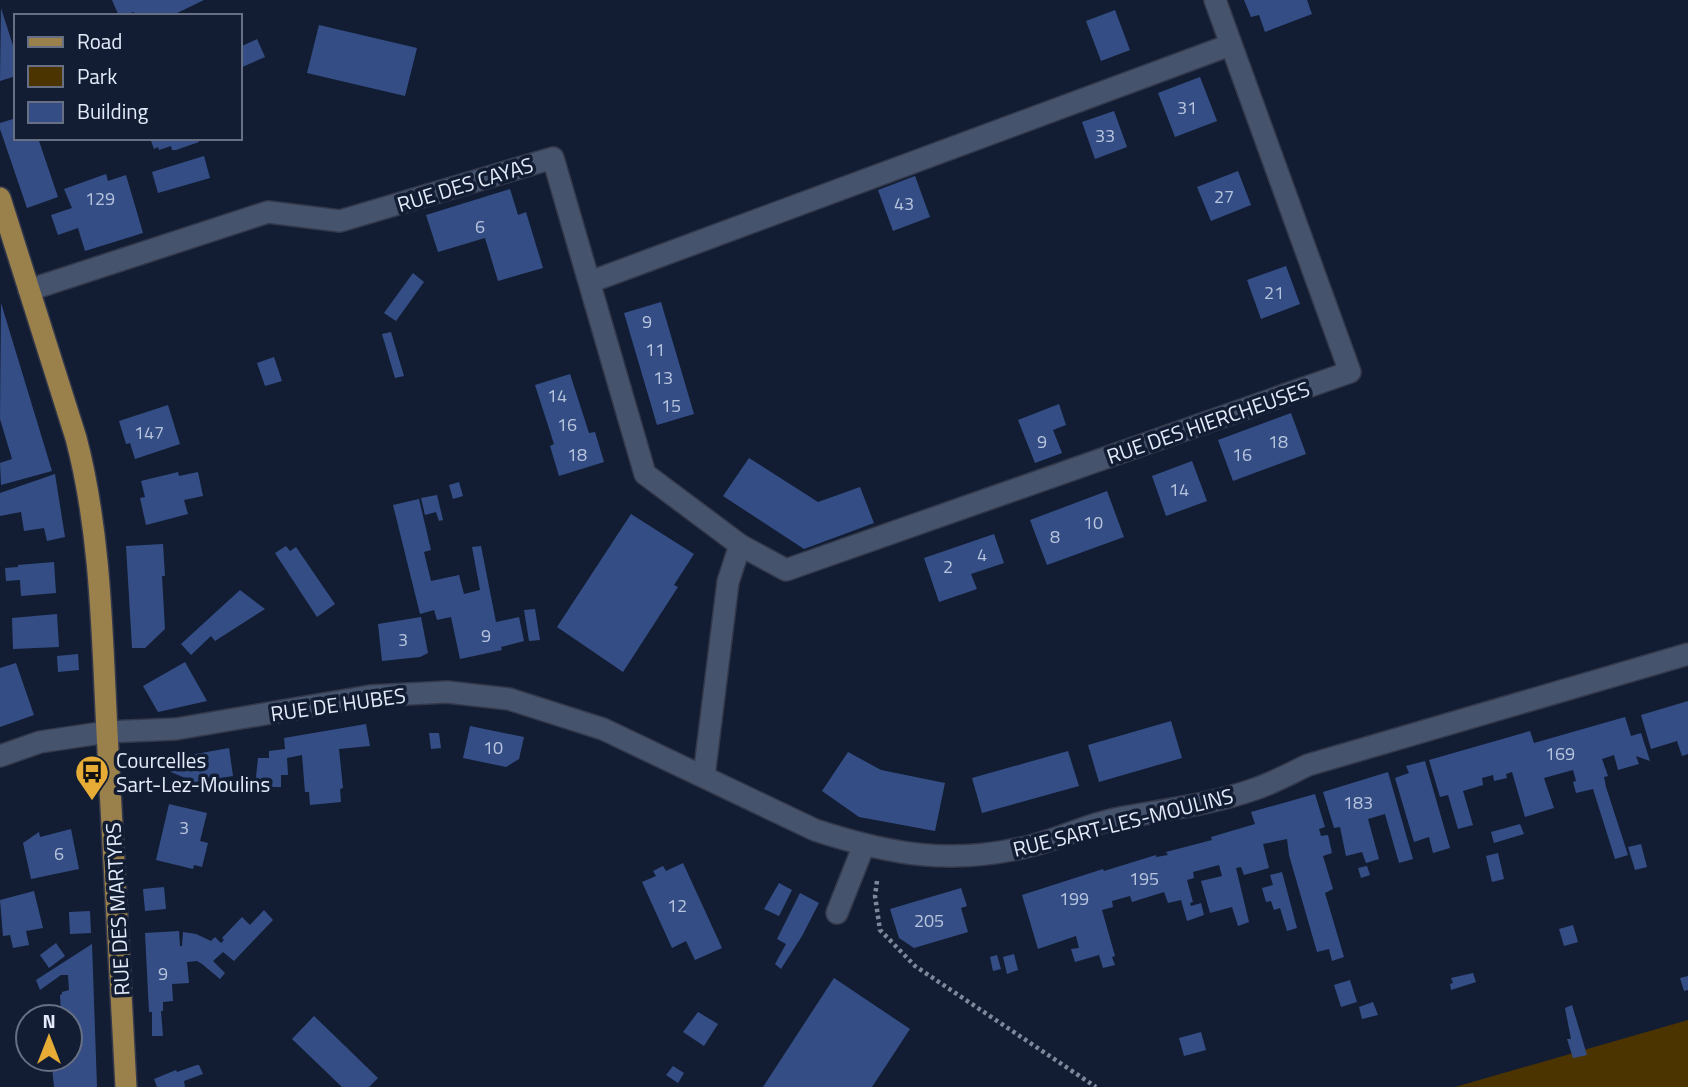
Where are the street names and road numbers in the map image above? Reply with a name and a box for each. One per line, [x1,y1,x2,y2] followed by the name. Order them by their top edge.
[393,148,537,220] street label: RUE DES CAYAS
[1102,372,1314,472] street label: RUE DES HIERCHEUSES
[268,679,408,729] street label: RUE DE HUBES
[1009,779,1237,865] street label: RUE SART-LES-MOULINS
[96,822,138,996] street label: RUE DES MARTYRS

